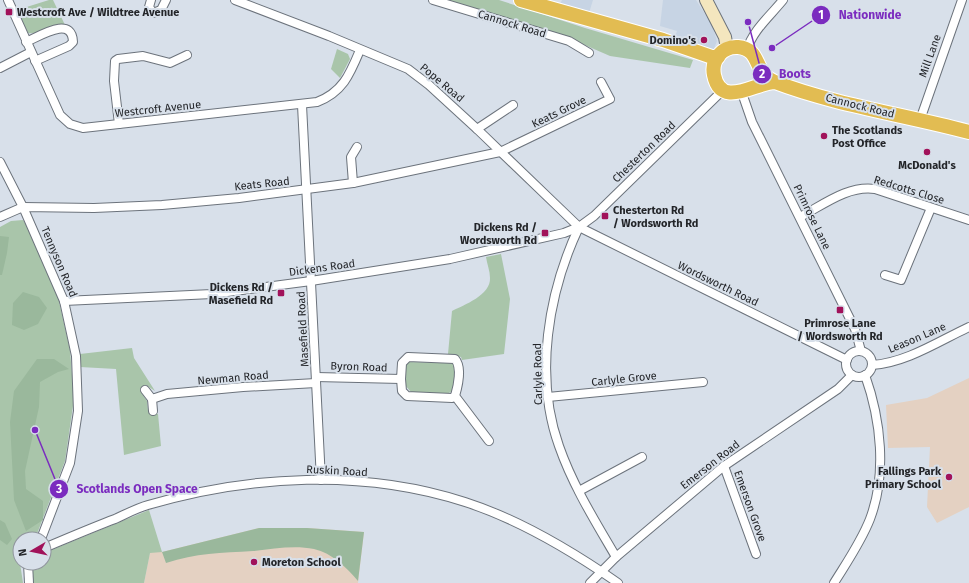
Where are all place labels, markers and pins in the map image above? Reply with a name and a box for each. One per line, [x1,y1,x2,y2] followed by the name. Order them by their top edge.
[811,3,909,27] callout: Nationwide
[17,6,179,19] place label: Westcroft Ave / Wildtree Avenue
[4,7,14,17] marker: Westcroft Ave / Wildtree Avenue
[650,34,697,47] place label: Domino's
[699,35,709,45] marker: Domino's
[752,62,819,86] callout: Boots
[832,124,903,150] place label: The Scotlands Post Office
[819,131,829,141] marker: The Scotlands Post Office
[922,147,932,157] marker: McDonald's
[898,159,956,172] place label: McDonald's
[613,204,698,230] place label: Chesterton Rd / Wordsworth Rd
[600,211,610,221] marker: Chesterton Rd / Wordsworth Rd
[460,221,537,247] place label: Dickens Rd / Wordsworth Rd
[540,228,550,238] marker: Dickens Rd / Wordsworth Rd
[209,281,273,307] place label: Dickens Rd / Masefield Rd
[276,288,286,298] marker: Dickens Rd / Masefield Rd
[835,305,845,315] marker: Primrose Lane / Wordsworth Rd
[797,317,883,343] place label: Primrose Lane / Wordsworth Rd
[865,465,942,491] place label: Fallings Park Primary School
[944,472,954,482] marker: Fallings Park Primary School
[49,477,206,501] callout: Scotlands Open Space
[262,556,341,569] place label: Moreton School
[249,557,259,567] marker: Moreton School

